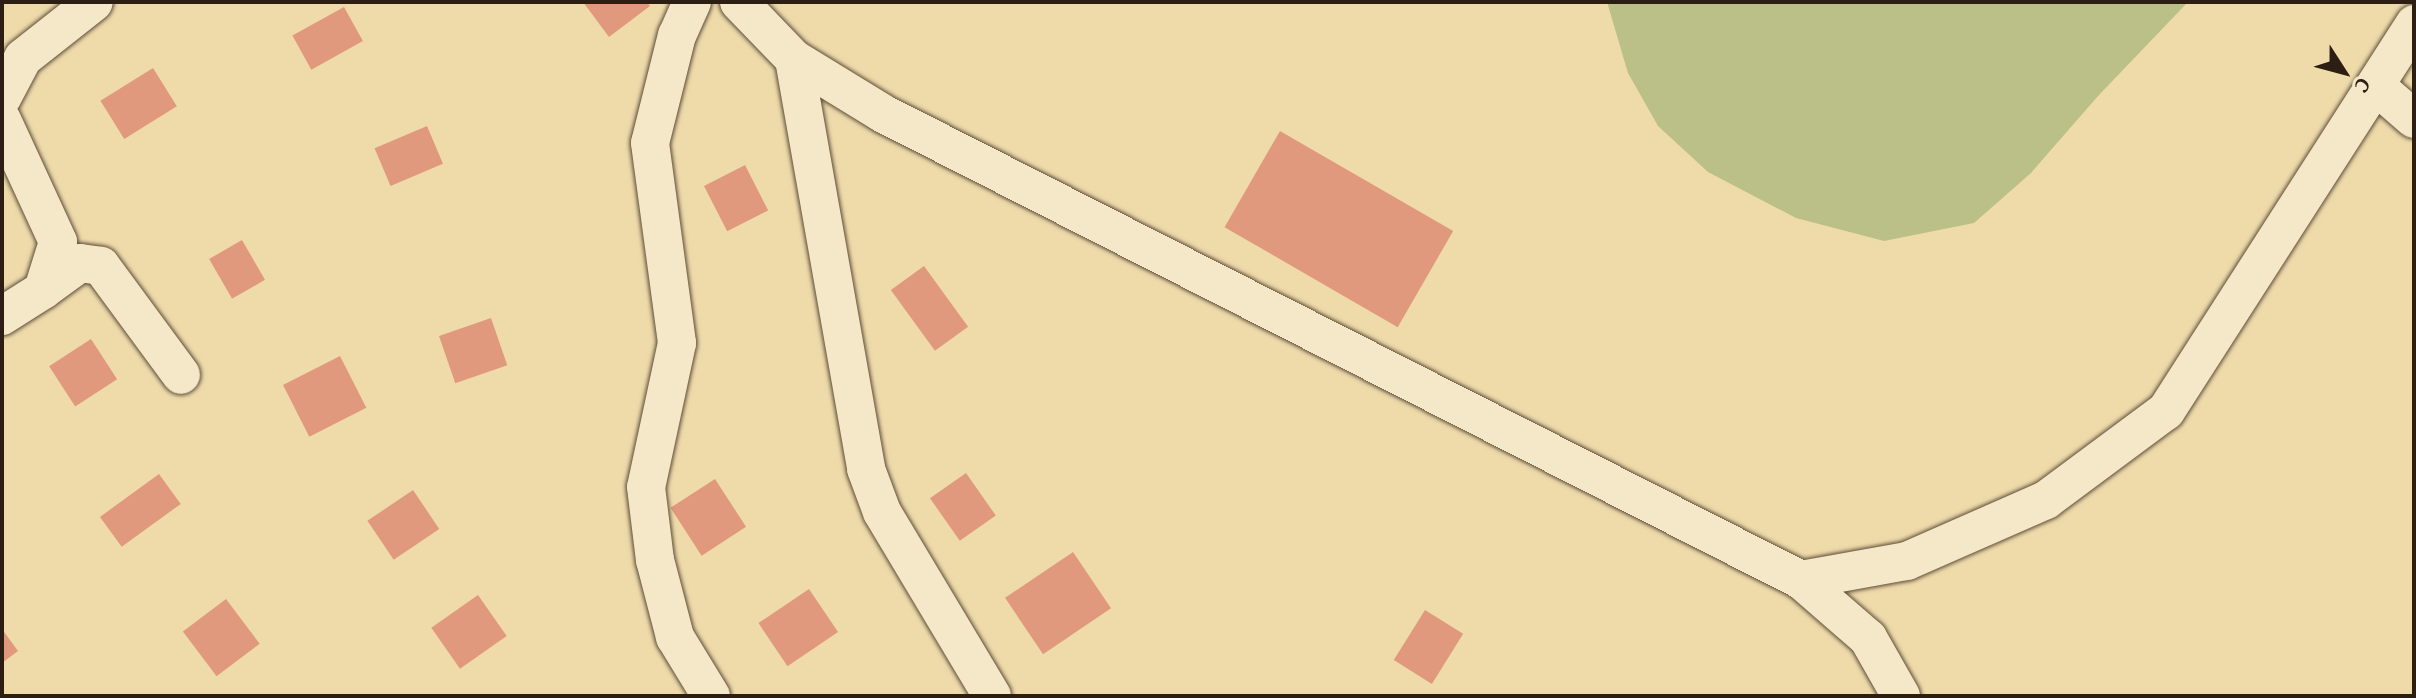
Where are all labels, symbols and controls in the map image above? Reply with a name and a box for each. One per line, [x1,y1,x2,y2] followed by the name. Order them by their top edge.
[2304,32,2384,112] north arrow
[2347,72,2380,101] text: С

